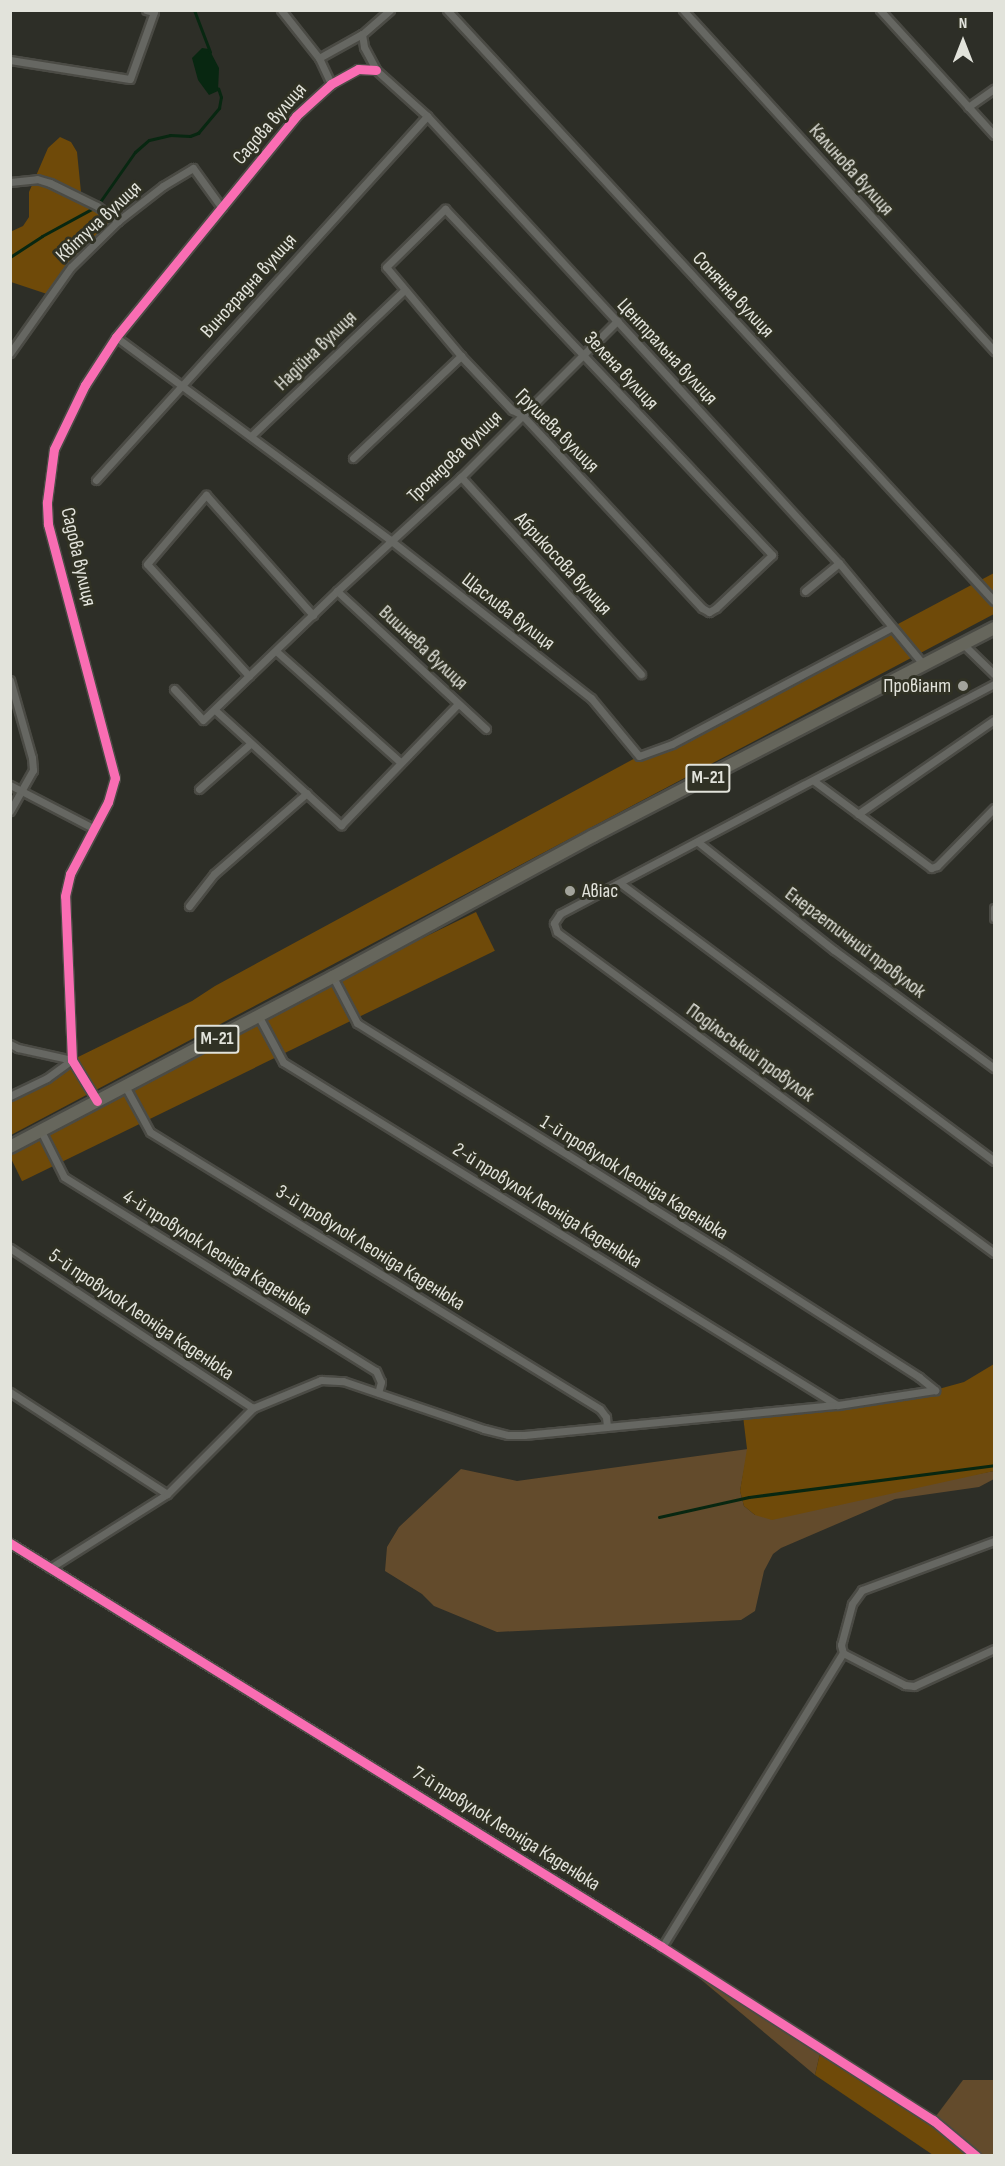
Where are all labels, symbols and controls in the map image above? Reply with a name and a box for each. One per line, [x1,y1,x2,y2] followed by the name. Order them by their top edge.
[933,12,993,72] north arrow
[959,14,967,33] text: N
[228,78,312,170] street label: Садова вулиця
[804,119,898,221] street label: Калинова вулиця
[51,176,147,268] street label: Квітуча вулиця
[196,229,302,343] street label: Виноградна вулиця
[687,247,779,343] street label: Сонячна вулиця
[612,294,722,410] street label: Центральна вулиця
[270,306,362,396] street label: Надійна вулиця
[579,327,663,415] street label: Зелена вулиця
[510,384,604,478] street label: Грушева вулиця
[403,406,507,508] street label: Трояндова вулиця
[55,505,101,609] street label: Садова вулиця
[509,508,617,620] street label: Абрикосова вулиця
[457,568,559,656] street label: Щаслива вулиця
[373,601,473,695] street label: Вишнева вулиця
[883,674,951,698] place label: Провіант
[956,679,970,693] marker: Провіант
[684,763,732,793] road number: М-21
[582,879,618,903] place label: Авіас
[780,882,930,1004] street label: Енергетичний провулок
[563,884,577,898] marker: Авіас
[681,999,819,1107] street label: Подільський провулок
[193,1024,241,1054] road number: М-21
[536,1110,732,1246] street label: 1-й провулок Леоніда Каденюка
[448,1138,646,1274] street label: 2-й провулок Леоніда Каденюка
[271,1180,469,1316] street label: 3-й провулок Леоніда Каденюка
[118,1185,316,1321] street label: 4-й провулок Леоніда Каденюка
[44,1244,238,1386] street label: 5-й провулок Леоніда Каденюка
[408,1761,604,1897] street label: 7-й провулок Леоніда Каденюка

